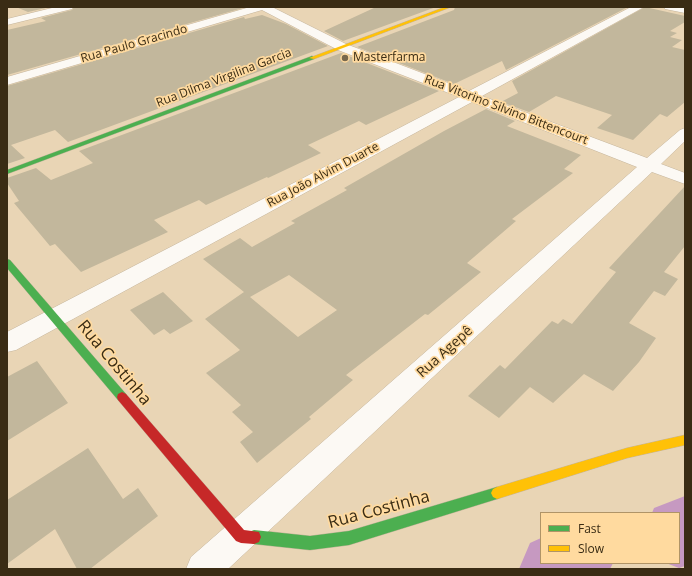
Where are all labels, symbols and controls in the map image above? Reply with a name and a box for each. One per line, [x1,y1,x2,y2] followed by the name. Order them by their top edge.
[79,22,189,66] street label: Rua Paulo Gracindo
[154,46,294,110] street label: Rua Dilma Virgilina Garcia
[353,51,425,65] place label: Masterfarma
[340,53,350,63] marker: Masterfarma
[422,72,590,148] street label: Rua Vitorino Silvino Bittencourt
[265,139,381,211] street label: Rua João Alvim Duarte
[73,316,155,410] street label: Rua Costinha
[414,323,476,381] street label: Rua Agepê
[326,487,432,533] street label: Rua Costinha
[540,512,680,564] legend
[578,520,601,537] text: Fast
[578,540,604,557] text: Slow

